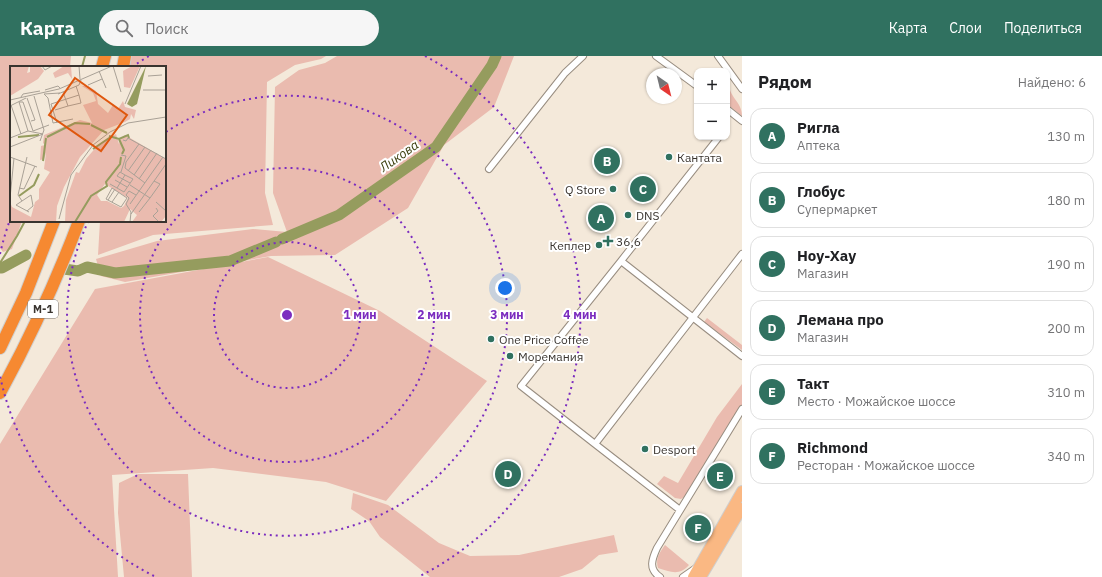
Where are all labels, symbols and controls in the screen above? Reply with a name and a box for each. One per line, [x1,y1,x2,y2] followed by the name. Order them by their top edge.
[99,10,379,46] search box
[20,16,75,40] text: Карта
[113,17,135,39] icon: search
[145,19,189,38] text: Поиск
[889,19,927,37] text: Карта
[949,19,982,37] text: Слои
[1004,19,1082,37] text: Поделиться
[10,66,166,222] inset map
[646,68,682,104] north arrow
[694,68,730,140] map controls
[694,68,730,104] button: +
[758,71,812,93] text: Рядом
[1018,74,1086,91] text: Найдено: 6
[694,104,730,140] button: −
[797,118,840,137] text: Ригла
[768,128,776,145] text: A
[1047,128,1085,145] text: 130 m
[375,136,422,176] water label: Ликова
[797,137,840,154] text: Аптека
[594,146,620,176] pin: B
[677,150,723,165] place label: Кантата
[664,152,674,162] marker: Кантата
[630,174,656,204] pin: C
[565,182,605,197] place label: Q Store
[797,182,845,201] text: Глобус
[608,184,618,194] marker: Q Store
[768,192,776,209] text: B
[1047,192,1085,209] text: 180 m
[797,201,877,218] text: Супермаркет
[588,203,614,233] pin: A
[636,208,660,223] place label: DNS
[623,210,633,220] marker: DNS
[616,234,641,249] place label: 36,6
[603,236,613,246] marker: 36,6
[550,238,591,253] place label: Кеплер
[594,240,604,250] marker: Кеплер
[797,246,856,265] text: Ноу-Хау
[768,256,776,273] text: C
[1047,256,1085,273] text: 190 m
[797,265,849,282] text: Магазин
[495,278,515,298] your location
[28,300,58,318] road number: М-1
[343,307,377,322] text: 1 мин
[417,307,451,322] text: 2 мин
[490,307,524,322] text: 3 мин
[563,307,597,322] text: 4 мин
[280,308,294,322] centre of rings
[797,310,884,329] text: Лемана про
[767,320,777,337] text: D
[1047,320,1085,337] text: 200 m
[797,329,849,346] text: Магазин
[499,332,589,347] place label: One Price Coffee
[486,334,496,344] marker: One Price Coffee
[518,349,583,364] place label: Моремания
[505,351,515,361] marker: Моремания
[797,374,830,393] text: Такт
[768,384,776,401] text: E
[1047,384,1085,401] text: 310 m
[797,393,956,410] text: Место · Можайское шоссе
[797,438,868,457] text: Richmond
[653,442,696,457] place label: Desport
[640,444,650,454] marker: Desport
[768,448,776,465] text: F
[1047,448,1085,465] text: 340 m
[797,457,975,474] text: Ресторан · Можайское шоссе
[495,459,521,489] pin: D
[707,461,733,491] pin: E
[685,513,711,543] pin: F

